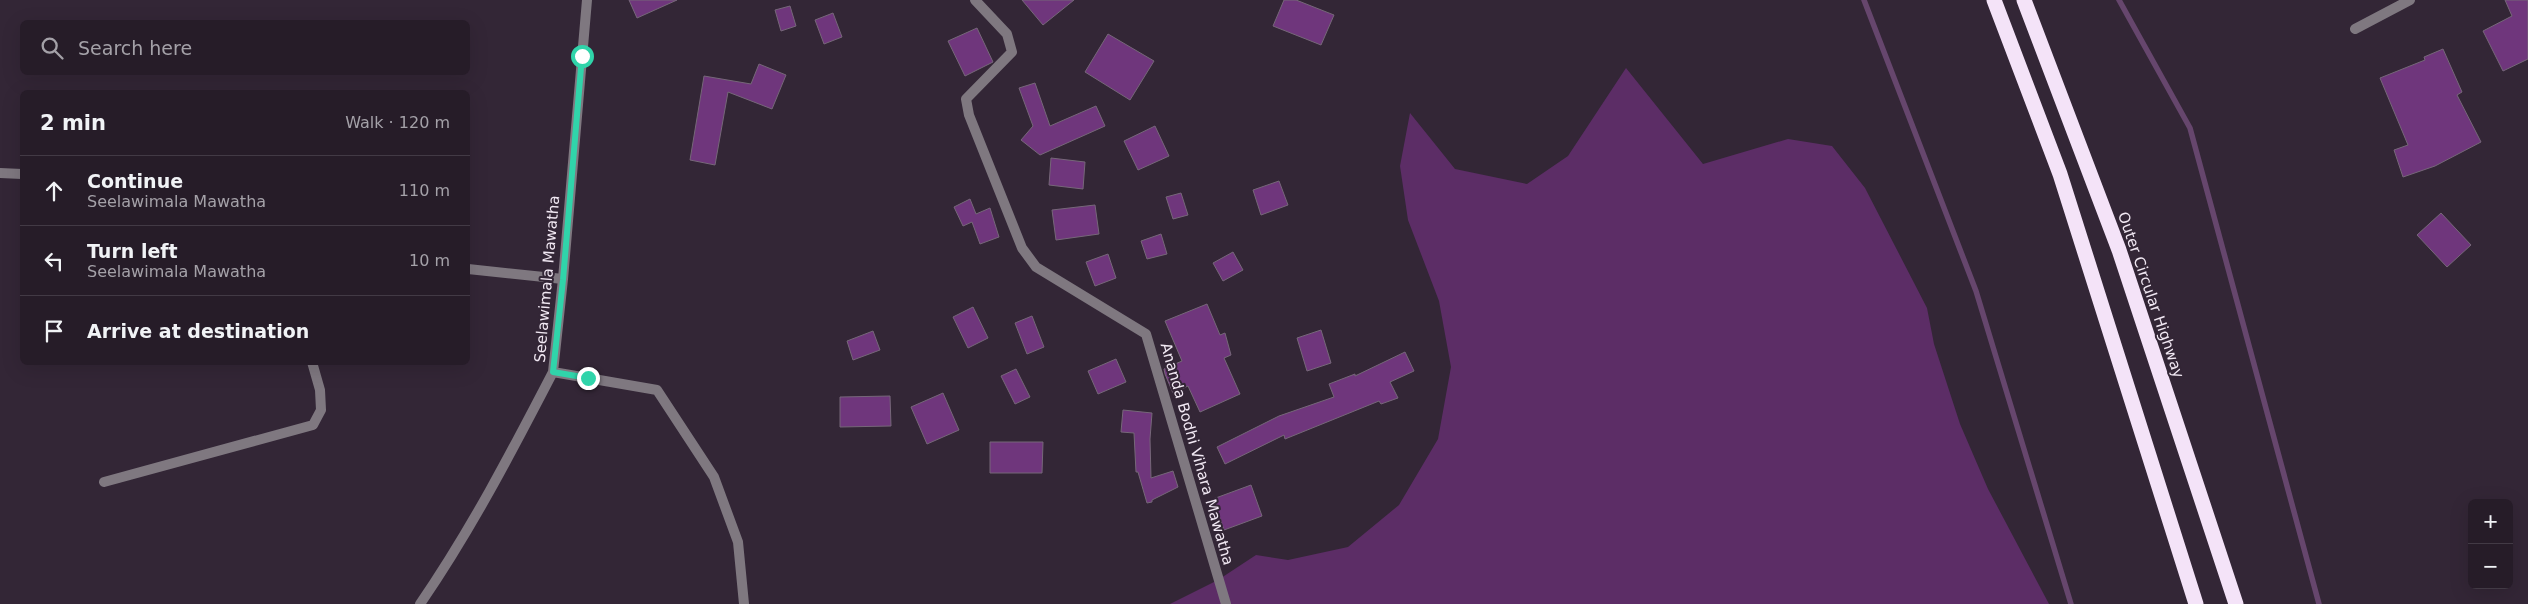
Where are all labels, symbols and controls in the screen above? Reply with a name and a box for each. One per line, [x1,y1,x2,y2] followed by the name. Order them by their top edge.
[20,20,470,75] search box
[38,34,66,62] icon: search
[78,37,192,59] text: Search here
[571,45,594,68] route start
[40,111,106,135] text: 2 min
[345,113,450,132] text: Walk · 120 m
[87,170,183,192] text: Continue
[40,177,68,205] icon: ahead
[399,181,450,200] text: 110 m
[87,192,266,211] text: Seelawimala Mawatha
[531,195,563,363] street label: Seelawimala Mawatha
[2114,209,2188,381] street label: Outer Circular Highway
[87,240,178,262] text: Turn left
[40,247,68,275] icon: left
[409,251,450,270] text: 10 m
[87,262,266,281] text: Seelawimala Mawatha
[40,317,68,345] icon: arrive
[87,320,309,342] text: Arrive at destination
[1157,341,1237,567] street label: Ananda Bodhi Vihara Mawatha
[577,367,600,390] route end
[2468,499,2513,589] map controls
[2468,499,2513,544] button: +
[2468,544,2513,589] button: −

